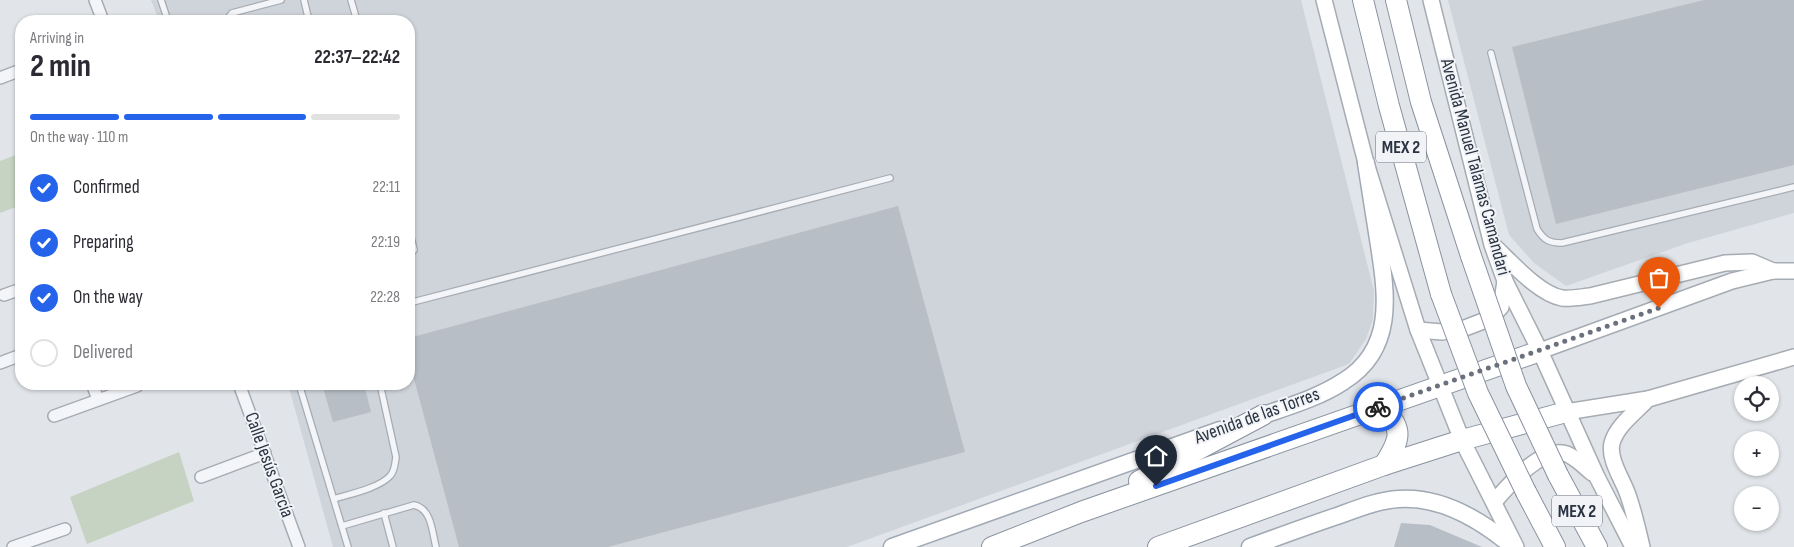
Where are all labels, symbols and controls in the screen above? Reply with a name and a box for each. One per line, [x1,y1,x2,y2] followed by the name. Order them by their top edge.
[30,29,84,48] text: Arriving in
[314,46,400,69] text: 22:37–22:42
[30,47,91,86] text: 2 min
[1435,55,1515,278] street label: Avenida Manuel Talamas Camandari
[30,128,128,147] text: On the way · 110 m
[1376,132,1426,162] road number: MEX 2
[30,174,58,202] icon: check
[73,176,140,199] text: Confirmed
[373,178,400,197] text: 22:11
[30,229,58,257] icon: check
[73,231,134,254] text: Preparing
[371,233,400,252] text: 22:19
[1638,257,1680,308] pin
[1645,264,1673,292] icon: bag
[30,284,58,312] icon: check
[73,286,143,309] text: On the way
[370,288,400,307] text: 22:28
[73,341,133,364] text: Delivered
[1734,376,1779,531] map controls
[1734,376,1779,421] button: locate
[1353,382,1403,432] courier
[1190,383,1323,450] street label: Avenida de las Torres
[1364,393,1392,421] icon: bike
[239,409,299,521] street label: Calle Jesús García
[1734,431,1779,476] button: +
[1135,435,1177,486] pin
[1142,442,1170,470] icon: home
[1734,486,1779,531] button: −
[1552,496,1602,526] road number: MEX 2

